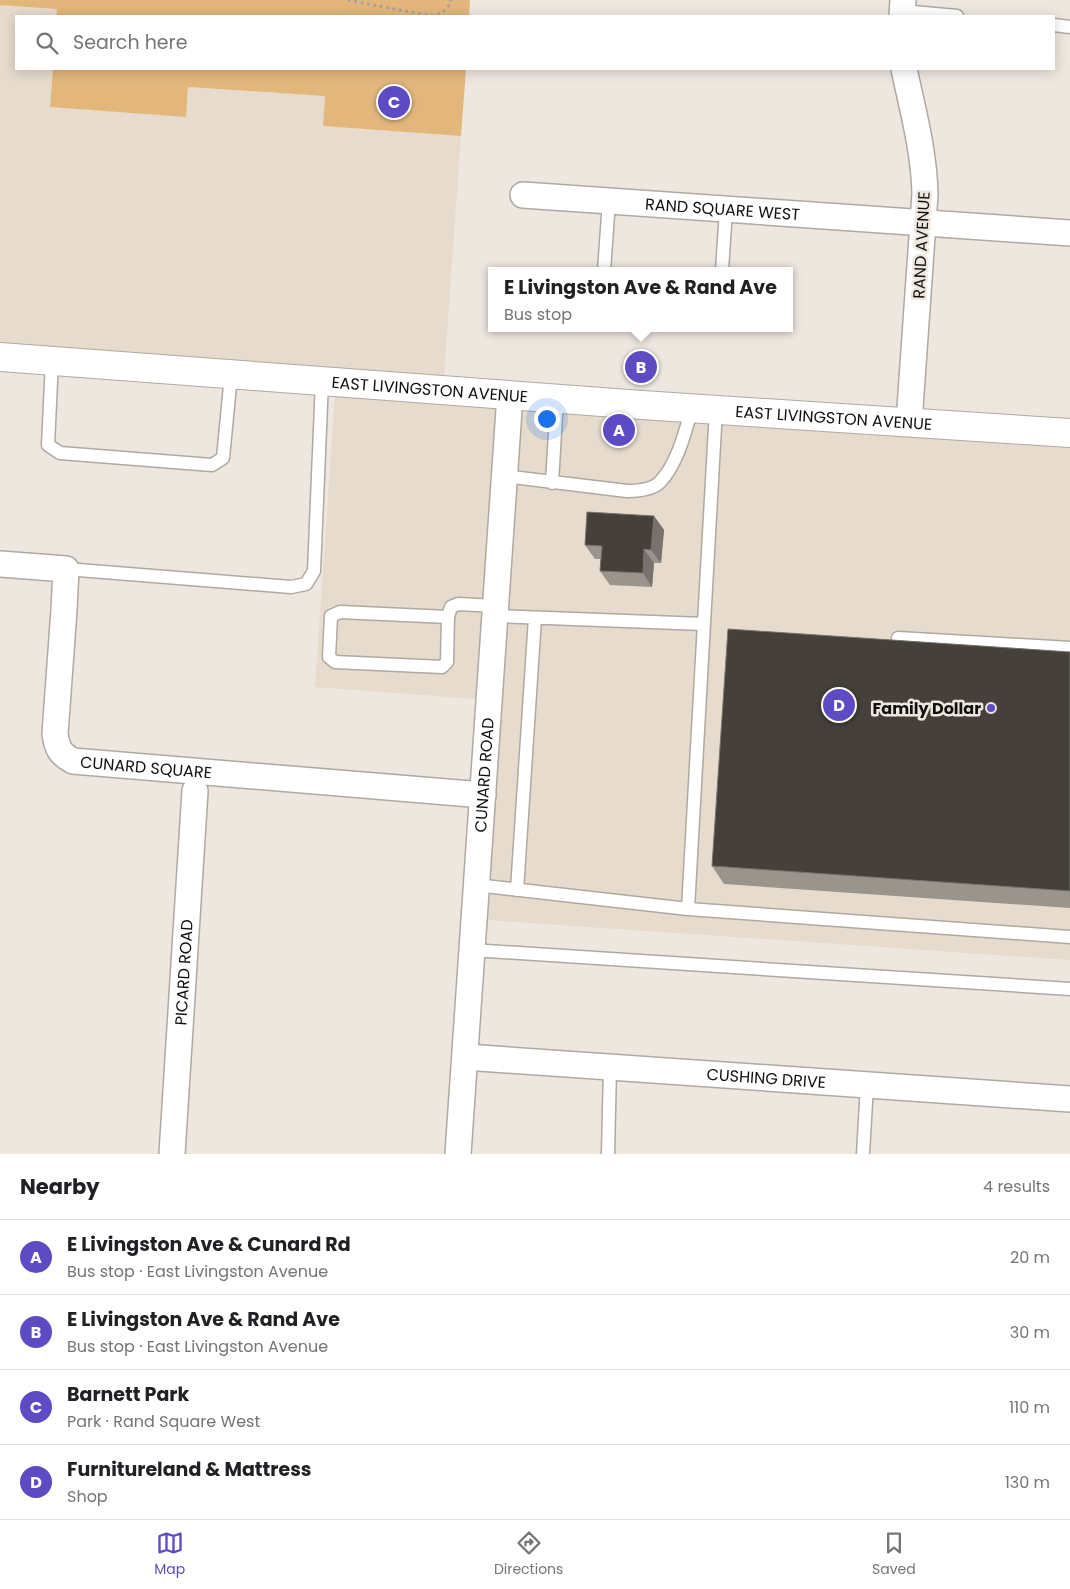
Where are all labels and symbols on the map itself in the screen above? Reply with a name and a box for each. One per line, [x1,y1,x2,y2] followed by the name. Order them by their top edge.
[378,83,410,121] pin: C
[907,191,936,299] street label: RAND AVENUE
[644,193,801,226] street label: RAND SQUARE WEST
[625,348,657,386] pin: B
[331,371,529,408] street label: EAST LIVINGSTON AVENUE
[735,400,933,436] street label: EAST LIVINGSTON AVENUE
[534,406,560,432] your location
[603,411,635,449] pin: A
[823,686,855,724] pin: D
[873,697,981,720] place label: Family Dollar
[985,702,997,714] marker: Family Dollar
[469,717,500,833] street label: CUNARD ROAD
[79,751,213,784] street label: CUNARD SQUARE
[169,919,199,1026] street label: PICARD ROAD
[706,1063,827,1094] street label: CUSHING DRIVE

